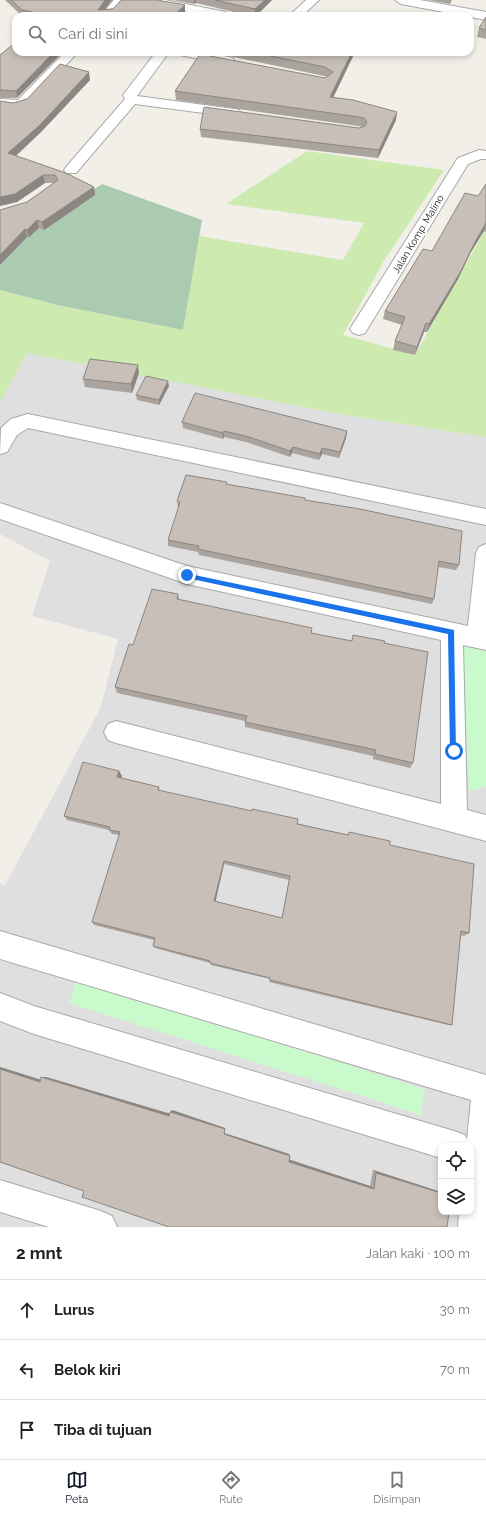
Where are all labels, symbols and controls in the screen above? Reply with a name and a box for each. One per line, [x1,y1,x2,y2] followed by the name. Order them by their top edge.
[12,12,474,56] search box
[26,23,48,45] icon: search
[58,25,128,43] text: Cari di sini
[390,193,446,275] street label: Jalan Komp. Malino
[178,566,196,584] route end
[445,742,463,760] route start
[438,1143,474,1215] map controls
[438,1143,474,1179] button: locate
[438,1179,474,1215] button: layers
[16,1243,62,1263] text: 2 mnt
[366,1246,470,1261] text: Jalan kaki · 100 m
[16,1299,38,1321] icon: ahead
[54,1301,95,1319] text: Lurus
[440,1302,470,1317] text: 30 m
[16,1359,38,1381] icon: left
[54,1361,121,1379] text: Belok kiri
[440,1362,470,1377] text: 70 m
[16,1419,38,1441] icon: arrive
[54,1421,152,1439] text: Tiba di tujuan
[65,1469,88,1506] tab: Peta
[219,1469,243,1506] tab: Rute
[373,1469,421,1506] tab: Disimpan

